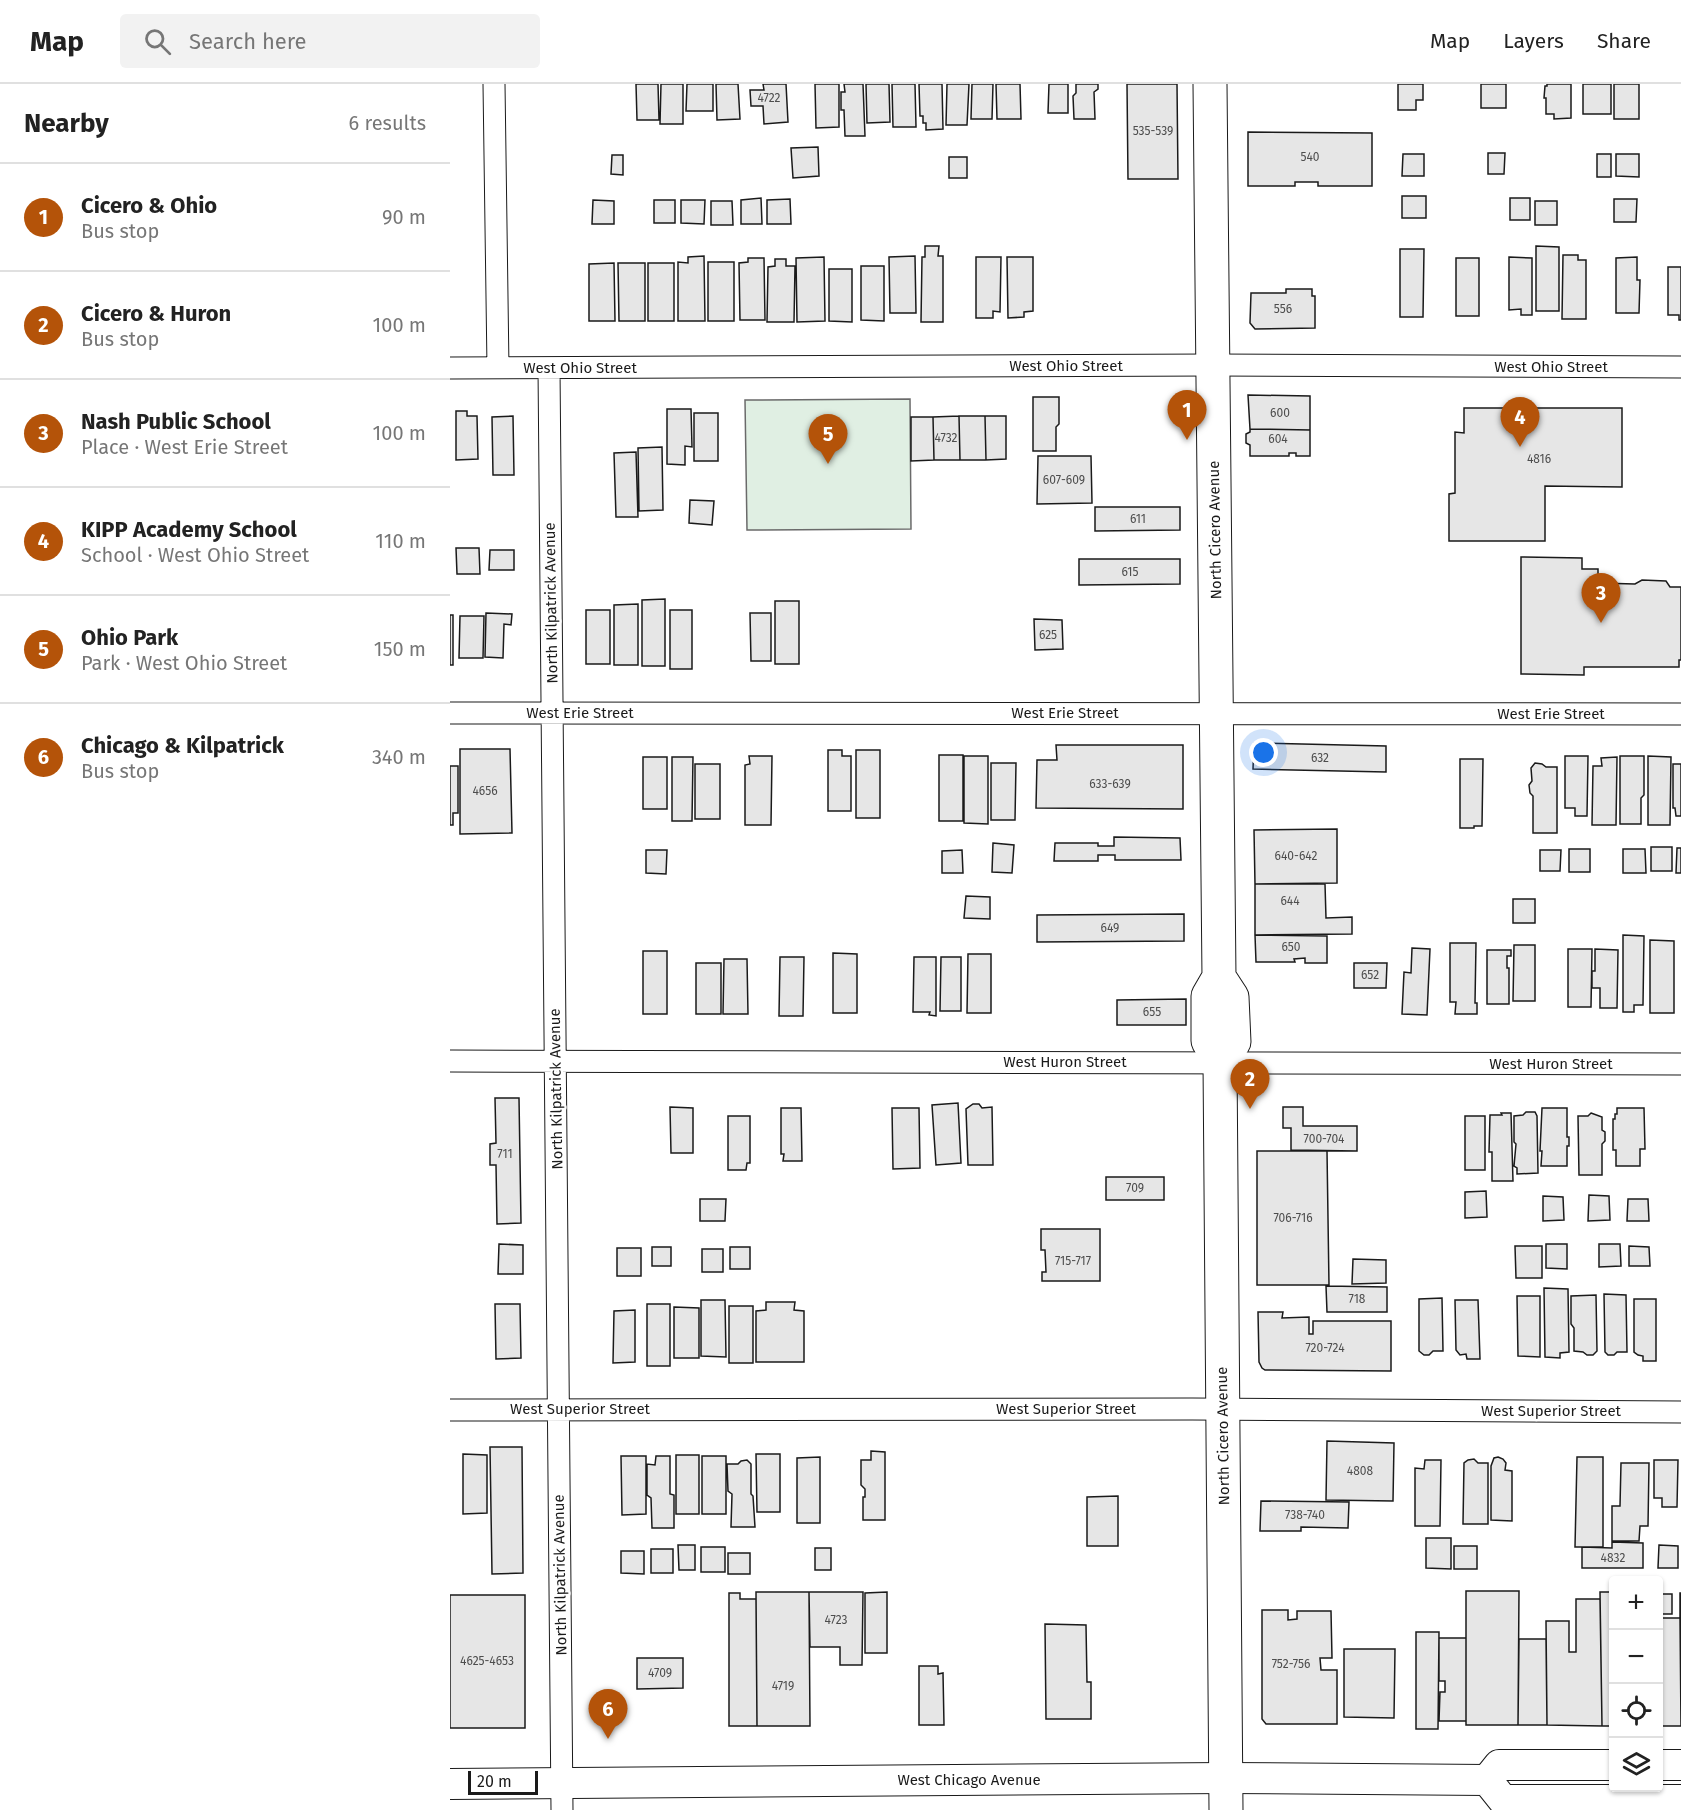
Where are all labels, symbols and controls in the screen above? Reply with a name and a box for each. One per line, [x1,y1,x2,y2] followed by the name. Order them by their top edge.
[120,14,540,68] search box
[30,25,84,58] text: Map
[141,25,174,58] icon: search
[189,28,307,55] text: Search here
[1430,28,1470,54] text: Map
[1503,28,1564,54] text: Layers
[1597,28,1651,54] text: Share
[757,91,781,105] house number: 4722
[24,108,109,139] text: Nearby
[349,111,426,135] text: 6 results
[1133,124,1173,138] house number: 535-539
[1300,150,1320,164] house number: 540
[81,192,217,219] text: Cicero & Ohio
[39,205,48,229] text: 1
[382,205,426,229] text: 90 m
[81,219,159,243] text: Bus stop
[81,300,231,327] text: Cicero & Huron
[1274,302,1292,316] house number: 556
[38,313,49,337] text: 2
[373,313,426,337] text: 100 m
[81,327,159,351] text: Bus stop
[1009,357,1123,375] street label: West Ohio Street
[1494,358,1608,376] street label: West Ohio Street
[523,359,637,377] street label: West Ohio Street
[1168,390,1206,440] pin: 1
[1500,398,1540,447] pin: 4
[1270,406,1290,420] house number: 600
[81,408,271,435] text: Nash Public School
[808,414,848,464] pin: 5
[38,421,49,445] text: 3
[373,421,426,445] text: 100 m
[934,431,958,445] house number: 4732
[1268,432,1288,446] house number: 604
[81,435,288,459] text: Place · West Erie Street
[1527,452,1551,466] house number: 4816
[1205,461,1225,599] street label: North Cicero Avenue
[1043,473,1085,487] house number: 607-609
[1130,512,1146,526] house number: 611
[81,516,297,543] text: KIPP Academy School
[541,522,561,684] street label: North Kilpatrick Avenue
[38,529,49,553] text: 4
[375,529,426,553] text: 110 m
[81,543,309,567] text: School · West Ohio Street
[1121,565,1139,579] house number: 615
[1582,574,1620,623] pin: 3
[81,624,178,651] text: Ohio Park
[1039,628,1057,642] house number: 625
[38,637,49,661] text: 5
[374,637,426,661] text: 150 m
[81,651,287,675] text: Park · West Ohio Street
[526,704,634,722] street label: West Erie Street
[1011,704,1119,722] street label: West Erie Street
[1497,705,1605,723] street label: West Erie Street
[81,732,284,759] text: Chicago & Kilpatrick
[1249,738,1278,767] your location
[38,745,49,769] text: 6
[372,745,426,769] text: 340 m
[1311,751,1329,765] house number: 632
[81,759,159,783] text: Bus stop
[1089,777,1131,791] house number: 633-639
[472,784,498,798] house number: 4656
[1275,849,1317,863] house number: 640-642
[1280,894,1300,908] house number: 644
[1101,921,1119,935] house number: 649
[1281,940,1301,954] house number: 650
[1361,968,1379,982] house number: 652
[1143,1005,1161,1019] house number: 655
[546,1008,566,1170] street label: North Kilpatrick Avenue
[1003,1053,1127,1071] street label: West Huron Street
[1489,1055,1613,1073] street label: West Huron Street
[1230,1060,1270,1109] pin: 2
[1304,1132,1345,1146] house number: 700-704
[497,1147,513,1161] house number: 711
[1126,1181,1144,1195] house number: 709
[1273,1211,1313,1225] house number: 706-716
[1055,1254,1091,1268] house number: 715-717
[1349,1292,1366,1306] house number: 718
[1305,1341,1345,1355] house number: 720-724
[1213,1367,1233,1505] street label: North Cicero Avenue
[510,1400,651,1418] street label: West Superior Street
[996,1400,1137,1418] street label: West Superior Street
[1481,1402,1622,1420] street label: West Superior Street
[1347,1464,1374,1478] house number: 4808
[550,1494,570,1656] street label: North Kilpatrick Avenue
[1285,1508,1325,1522] house number: 738-740
[1601,1551,1625,1565] house number: 4832
[1609,1576,1663,1792] map controls
[1609,1576,1663,1630] button: +
[824,1613,848,1627] house number: 4723
[1609,1630,1663,1684] button: −
[460,1654,514,1668] house number: 4625-4653
[1272,1657,1310,1671] house number: 752-756
[648,1666,672,1680] house number: 4709
[772,1679,794,1693] house number: 4719
[1609,1684,1663,1738] button: locate
[588,1690,628,1739] pin: 6
[1609,1738,1663,1792] button: layers
[468,1768,538,1796] scale bar
[897,1771,1041,1789] street label: West Chicago Avenue
[477,1772,512,1791] text: 20 m

